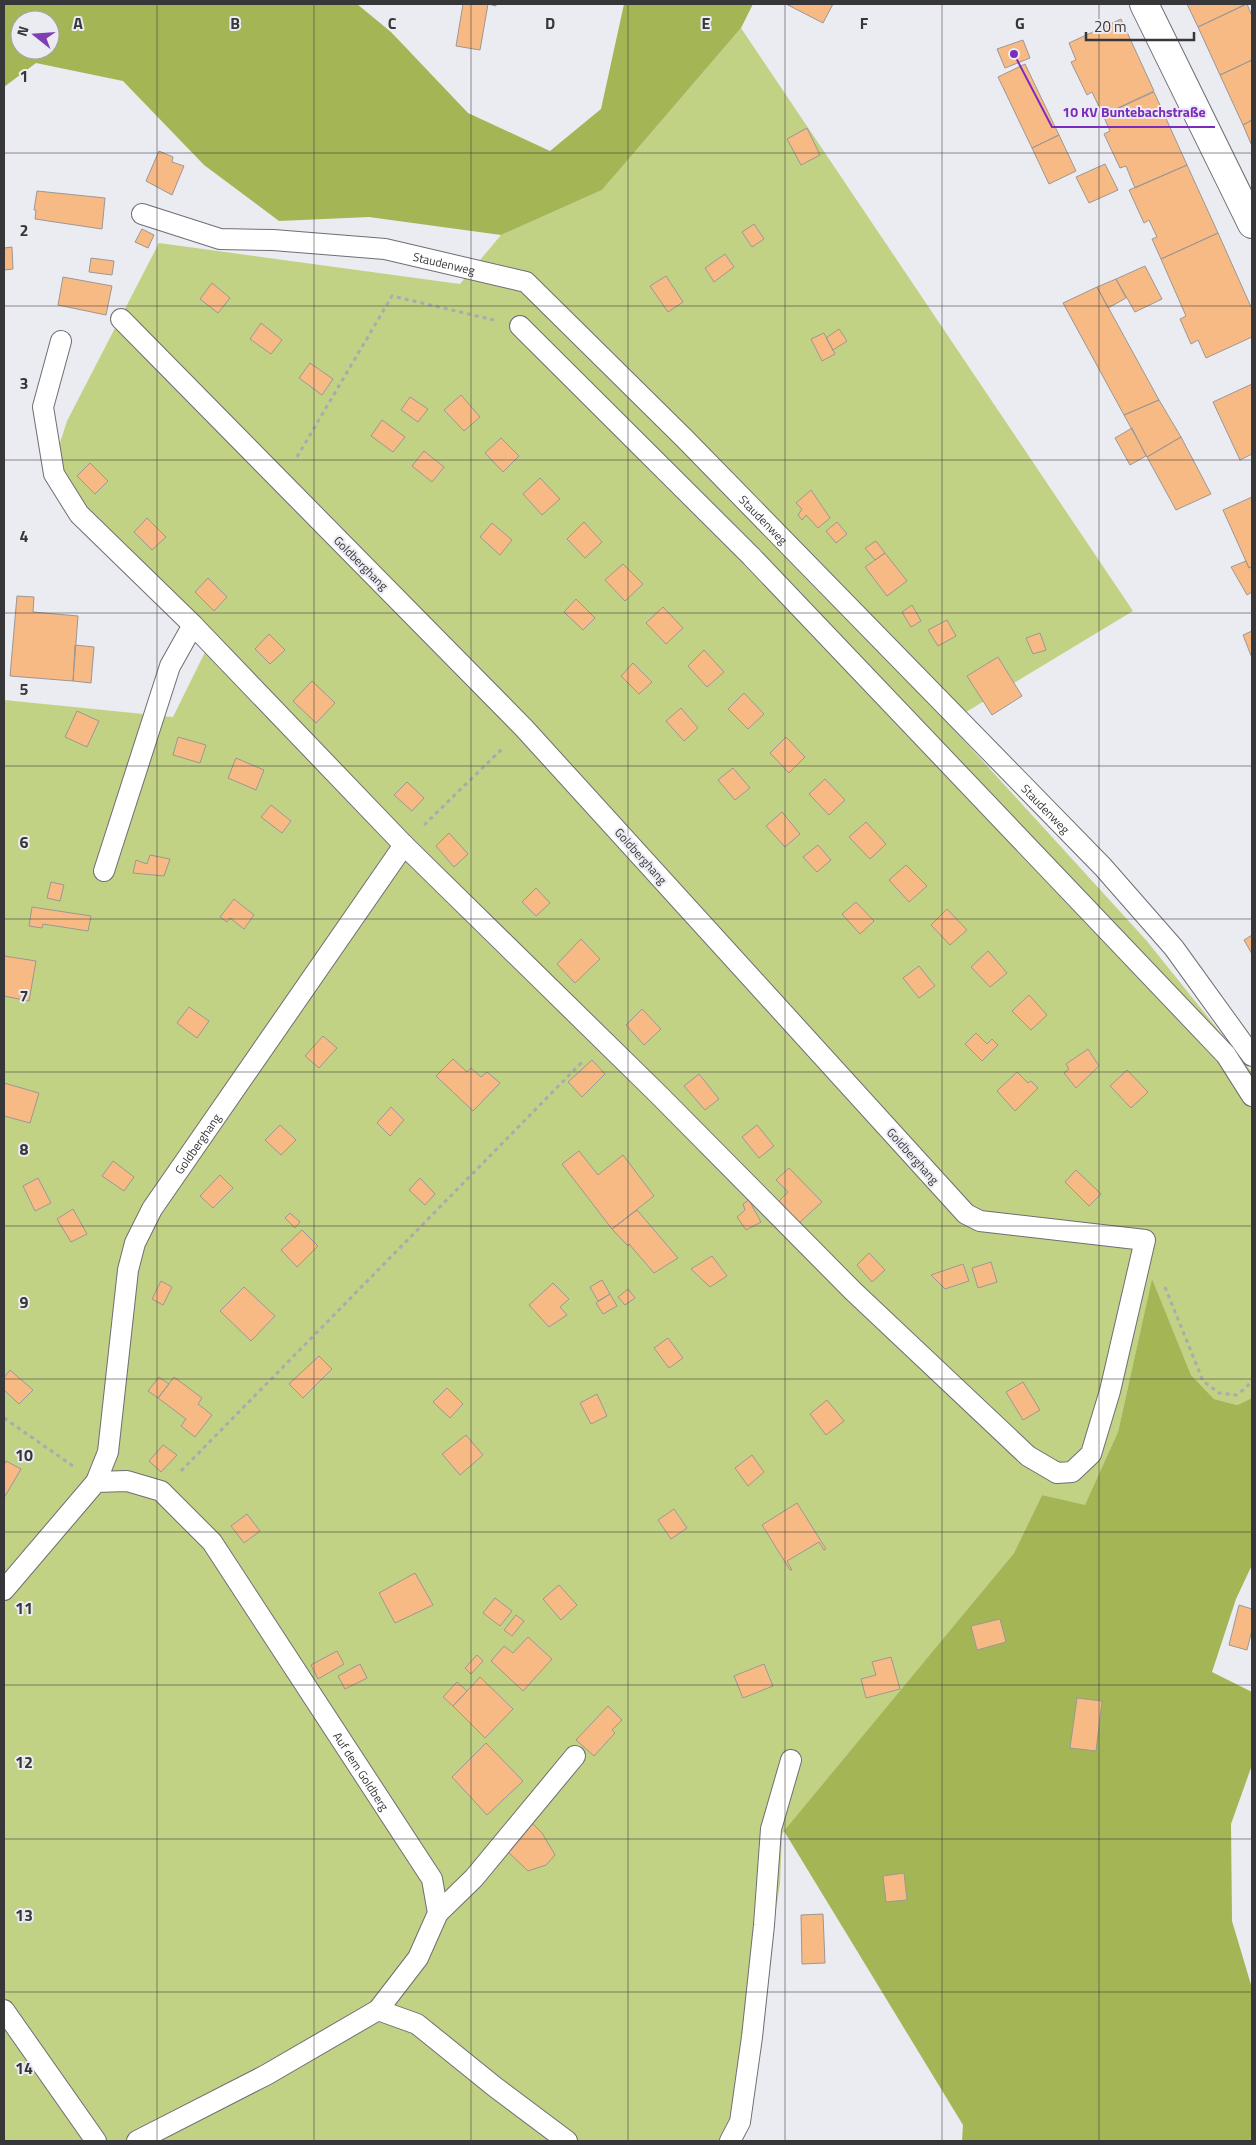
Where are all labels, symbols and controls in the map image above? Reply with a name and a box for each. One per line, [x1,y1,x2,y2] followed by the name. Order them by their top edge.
[10,10,60,60] north arrow
[1086,10,1194,42] scale bar
[73,11,83,35] text: A
[230,11,240,35] text: B
[388,11,397,35] text: C
[545,11,555,35] text: D
[702,11,711,35] text: E
[860,11,869,35] text: F
[1015,11,1025,35] text: G
[1094,15,1127,38] text: 20 m
[11,23,34,39] text: N
[20,64,28,88] text: 1
[1052,98,1215,127] callout: 10 KV Buntebachstraße
[1062,101,1206,122] text: 10 KV Buntebachstraße
[20,218,28,242] text: 2
[411,246,477,279] street label: Staudenweg
[20,371,28,395] text: 3
[735,490,792,549] street label: Staudenweg
[20,524,29,548] text: 4
[329,531,393,595] street label: Goldberghang
[20,677,29,701] text: 5
[1017,779,1075,838] street label: Staudenweg
[610,823,672,889] street label: Goldberghang
[20,830,29,854] text: 6
[20,984,28,1008] text: 7
[169,1109,225,1178] street label: Goldberghang
[882,1123,944,1189] street label: Goldberghang
[20,1137,29,1161] text: 8
[20,1290,29,1314] text: 9
[15,1443,33,1467] text: 10
[15,1596,33,1620] text: 11
[329,1728,394,1814] street label: Auf dem Goldberg
[15,1750,33,1774] text: 12
[15,1903,33,1927] text: 13
[15,2056,33,2080] text: 14

